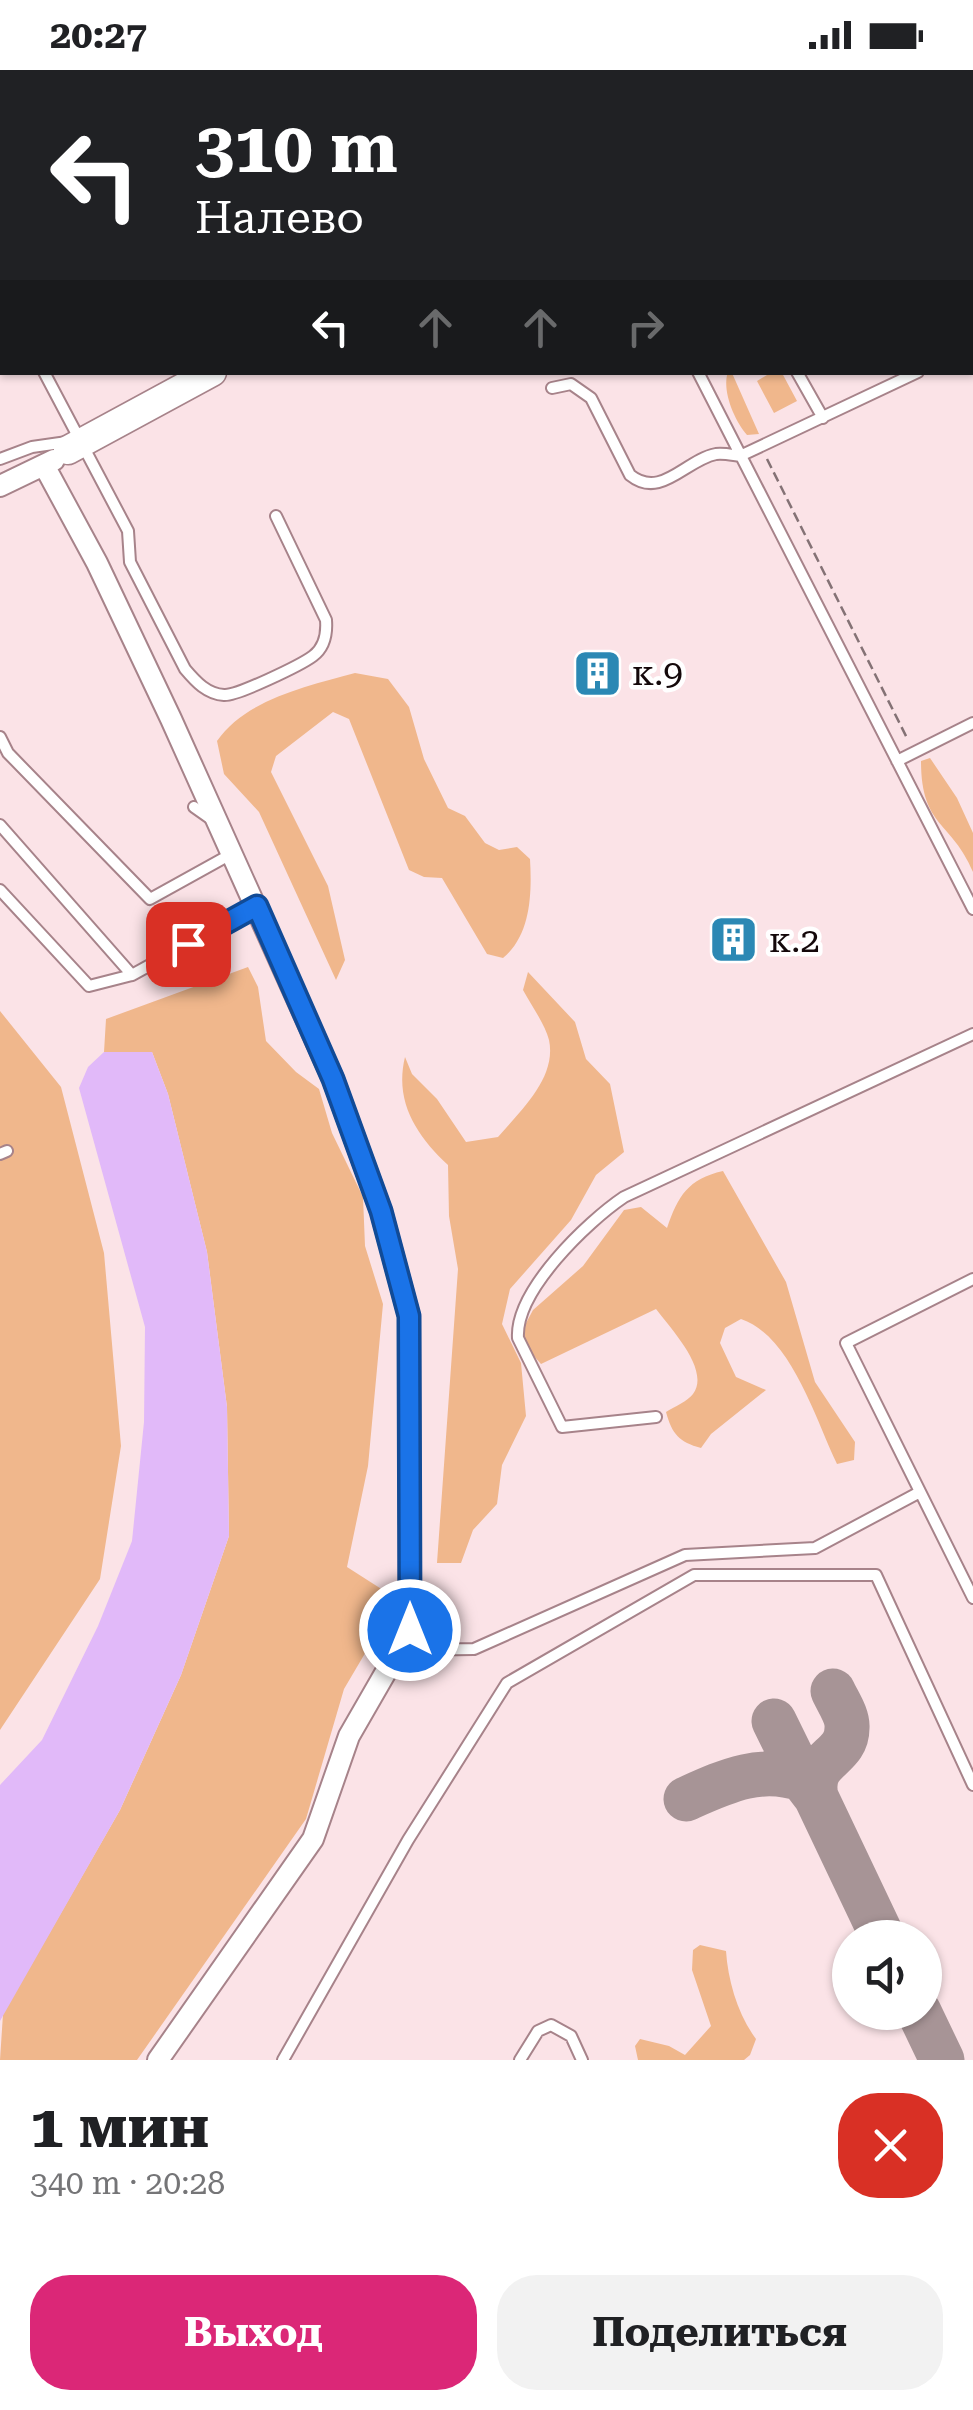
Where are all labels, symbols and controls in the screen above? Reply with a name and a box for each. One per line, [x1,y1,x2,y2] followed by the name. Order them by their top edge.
[50,13,147,57] text: 20:27
[195,107,398,189] text: 310 m
[30,110,160,240] icon: left
[195,191,364,244] text: Налево
[303,300,358,355] icon: left
[408,300,463,355] icon: ahead
[513,300,568,355] icon: ahead
[618,300,673,355] icon: right
[571,647,623,699] building icon: к.9
[632,653,683,694] place label: к.9
[146,902,231,987] pin
[708,914,760,966] building icon: к.2
[161,917,216,972] icon: arrive
[769,920,820,961] place label: к.2
[358,1578,462,1682] position arrow
[832,1920,942,2030] map controls
[832,1920,942,2030] button: sound
[30,2091,209,2162] text: 1 мин
[838,2093,943,2198] button: close
[30,2164,225,2202] text: 340 m · 20:28
[30,2275,477,2390] button: Выход
[497,2275,943,2390] button: Поделиться

